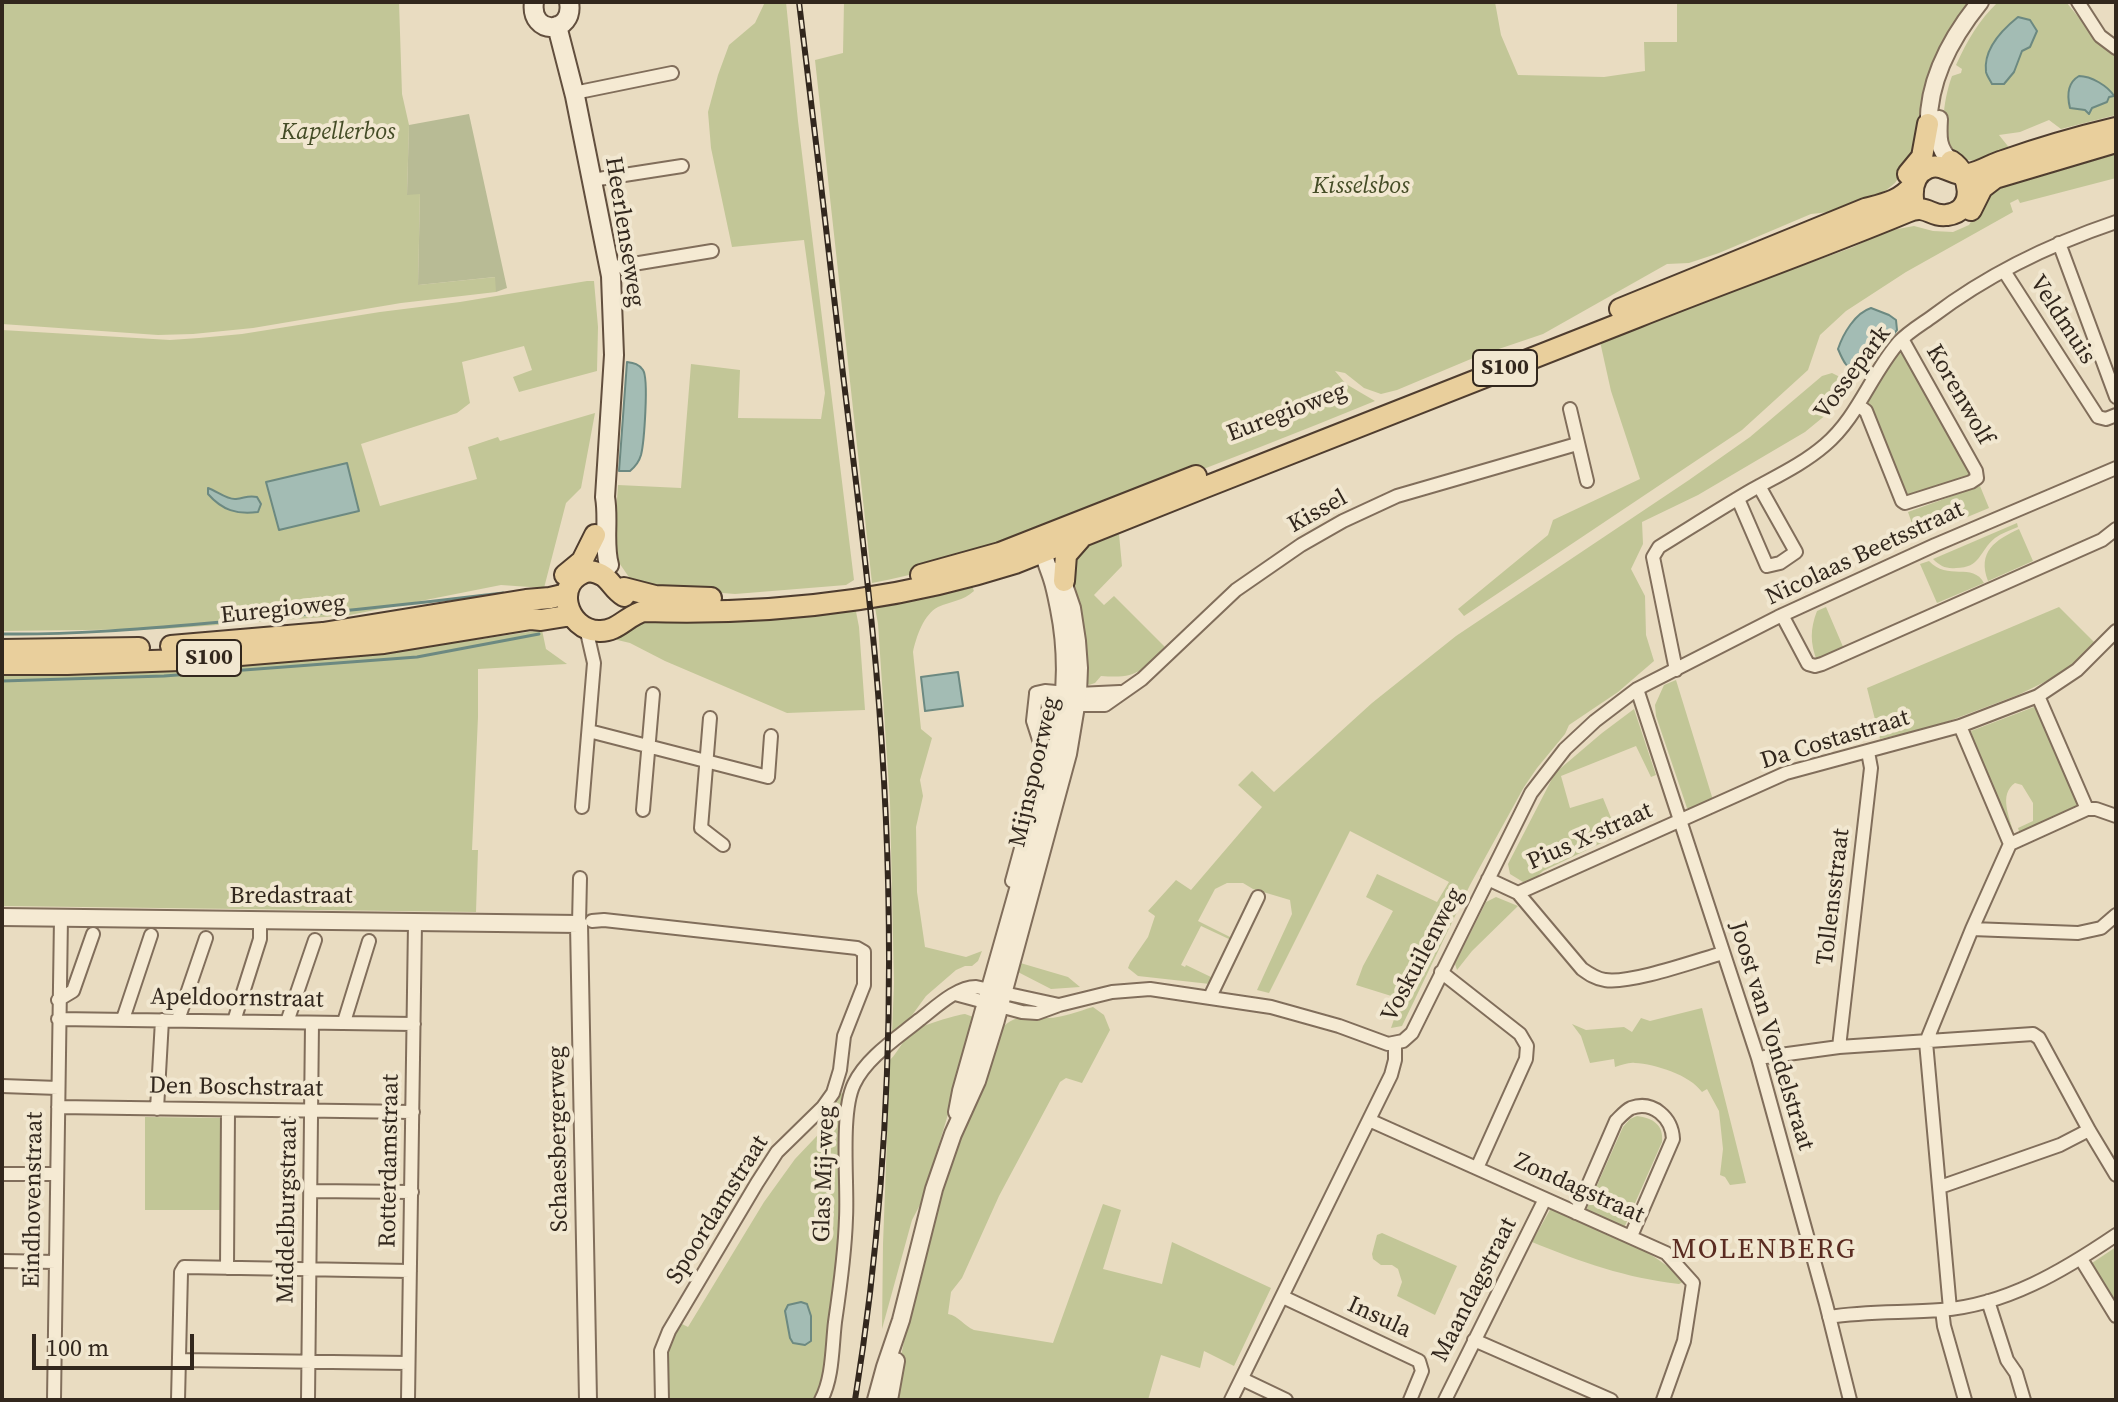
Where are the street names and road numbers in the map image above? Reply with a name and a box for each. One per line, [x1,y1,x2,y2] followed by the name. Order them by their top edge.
[598,155,650,309] street label: Heerlenseweg
[2023,270,2101,370] street label: Veldmuis
[1809,321,1897,425] street label: Vossepark
[1919,340,1999,450] street label: Korenwolf
[1473,350,1537,386] road number: S100
[1223,377,1351,449] street label: Euregioweg
[1283,484,1353,540] street label: Kissel
[1762,496,1968,612] street label: Nicolaas Beetsstraat
[219,589,347,631] street label: Euregioweg
[177,640,241,676] road number: S100
[1004,694,1066,850] street label: Mijnspoorweg
[1757,704,1913,776] street label: Da Costastraat
[1523,797,1657,877] street label: Pius X-straat
[1811,827,1857,967] street label: Tollensstraat
[229,883,353,911] street label: Bredastraat
[1376,883,1470,1027] street label: Voskuilenweg
[1722,918,1820,1154] street label: Joost van Vondelstraat
[150,983,324,1015] street label: Apeldoornstraat
[543,1046,575,1232] street label: Schaesbergerweg
[149,1072,323,1104] street label: Den Boschstraat
[374,1074,406,1248] street label: Rotterdamstraat
[808,1105,842,1243] street label: Glas Mij-weg
[18,1112,50,1288] street label: Eindhovenstraat
[272,1118,304,1304] street label: Middelburgstraat
[661,1130,775,1290] street label: Spoordamstraat
[1510,1148,1648,1230] street label: Zondagstraat
[1426,1213,1524,1367] street label: Maandagstraat
[1343,1291,1415,1345] street label: Insula

